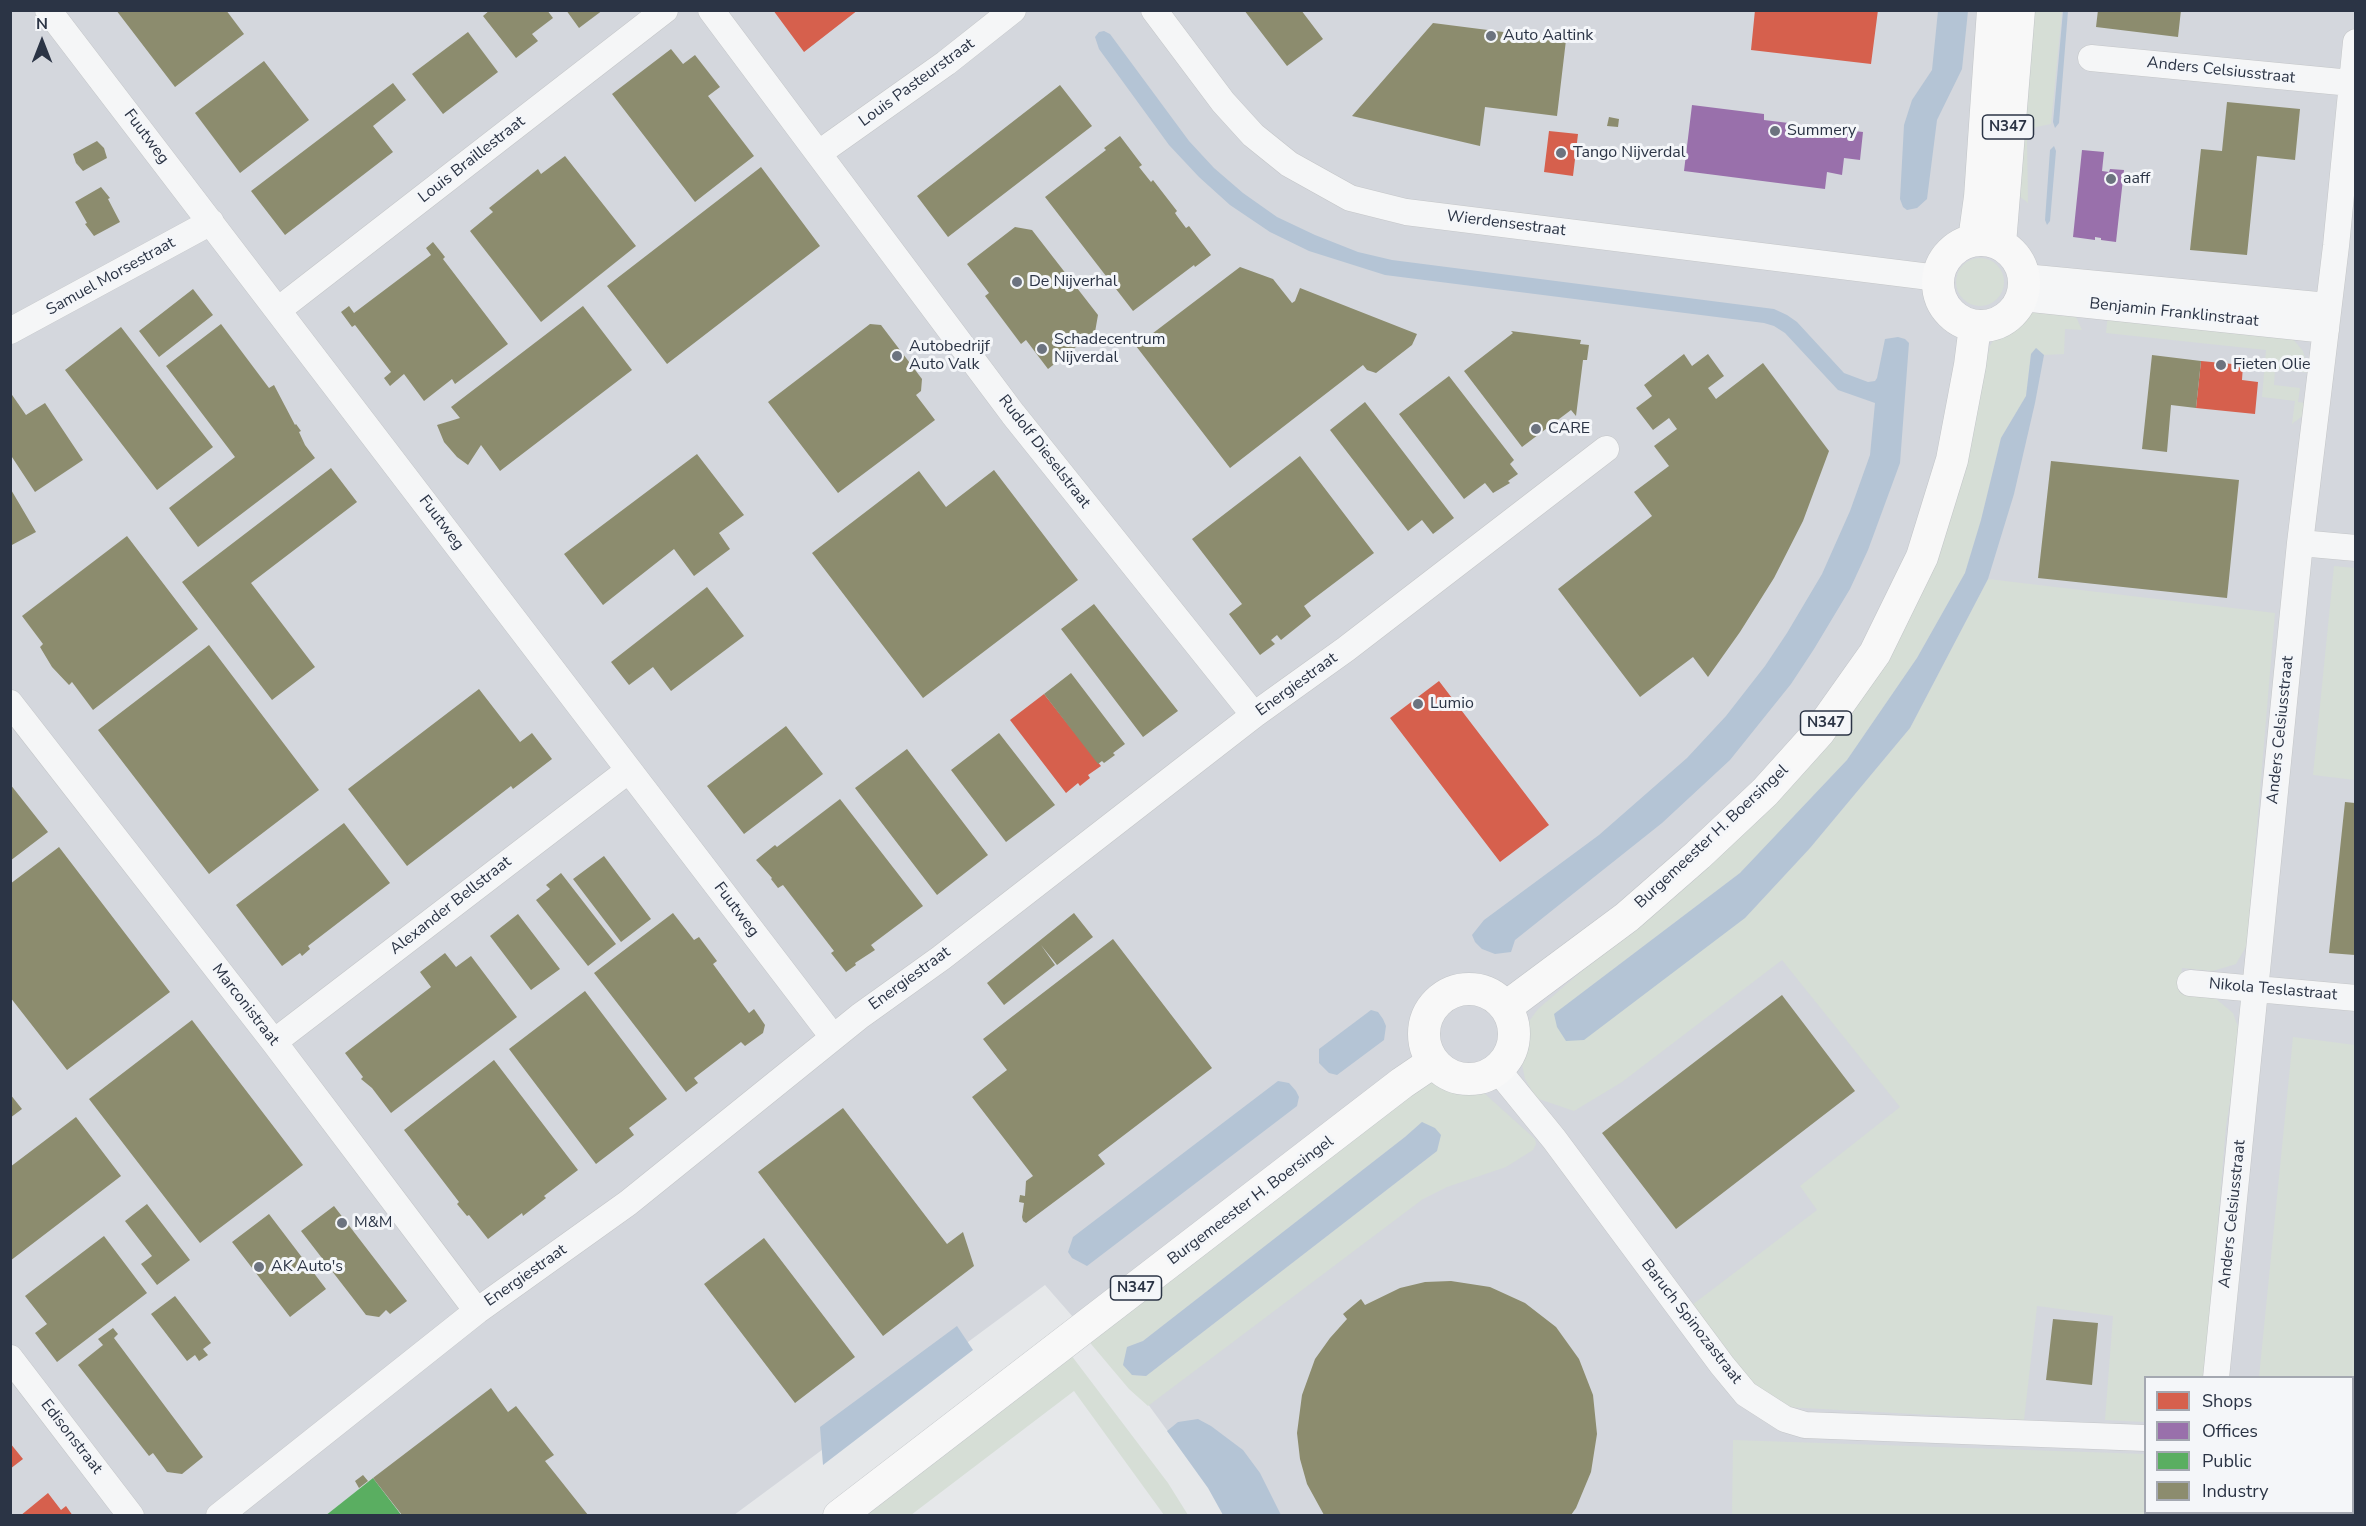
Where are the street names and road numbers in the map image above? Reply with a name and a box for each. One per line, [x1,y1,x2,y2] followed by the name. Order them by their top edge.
[856,35,978,131] street label: Louis Pasteurstraat
[2146,54,2296,88] street label: Anders Celsiusstraat
[119,106,173,168] street label: Fuutweg
[415,112,529,208] street label: Louis Braillestraat
[1982,115,2034,139] road number: N347
[1445,207,1567,241] street label: Wierdensestraat
[43,234,179,320] street label: Samuel Morsestraat
[2088,295,2260,331] street label: Benjamin Franklinstraat
[994,392,1094,512] street label: Rudolf Dieselstraat
[414,492,468,554] street label: Fuutweg
[1253,649,1341,721] street label: Energiestraat
[2264,655,2298,805] street label: Anders Celsiusstraat
[1800,711,1852,735] road number: N347
[1631,761,1793,913] street label: Burgemeester H. Boersingel
[387,853,515,959] street label: Alexander Bellstraat
[709,879,763,941] street label: Fuutweg
[866,943,954,1015] street label: Energiestraat
[207,960,283,1050] street label: Marconistraat
[2208,975,2338,1005] street label: Nikola Teslastraat
[1164,1132,1338,1270] street label: Burgemeester H. Boersingel
[2216,1139,2250,1289] street label: Anders Celsiusstraat
[481,1241,571,1311] street label: Energiestraat
[1636,1256,1746,1388] street label: Baruch Spinozastraat
[1110,1276,1162,1300] road number: N347
[36,1396,106,1478] street label: Edisonstraat

